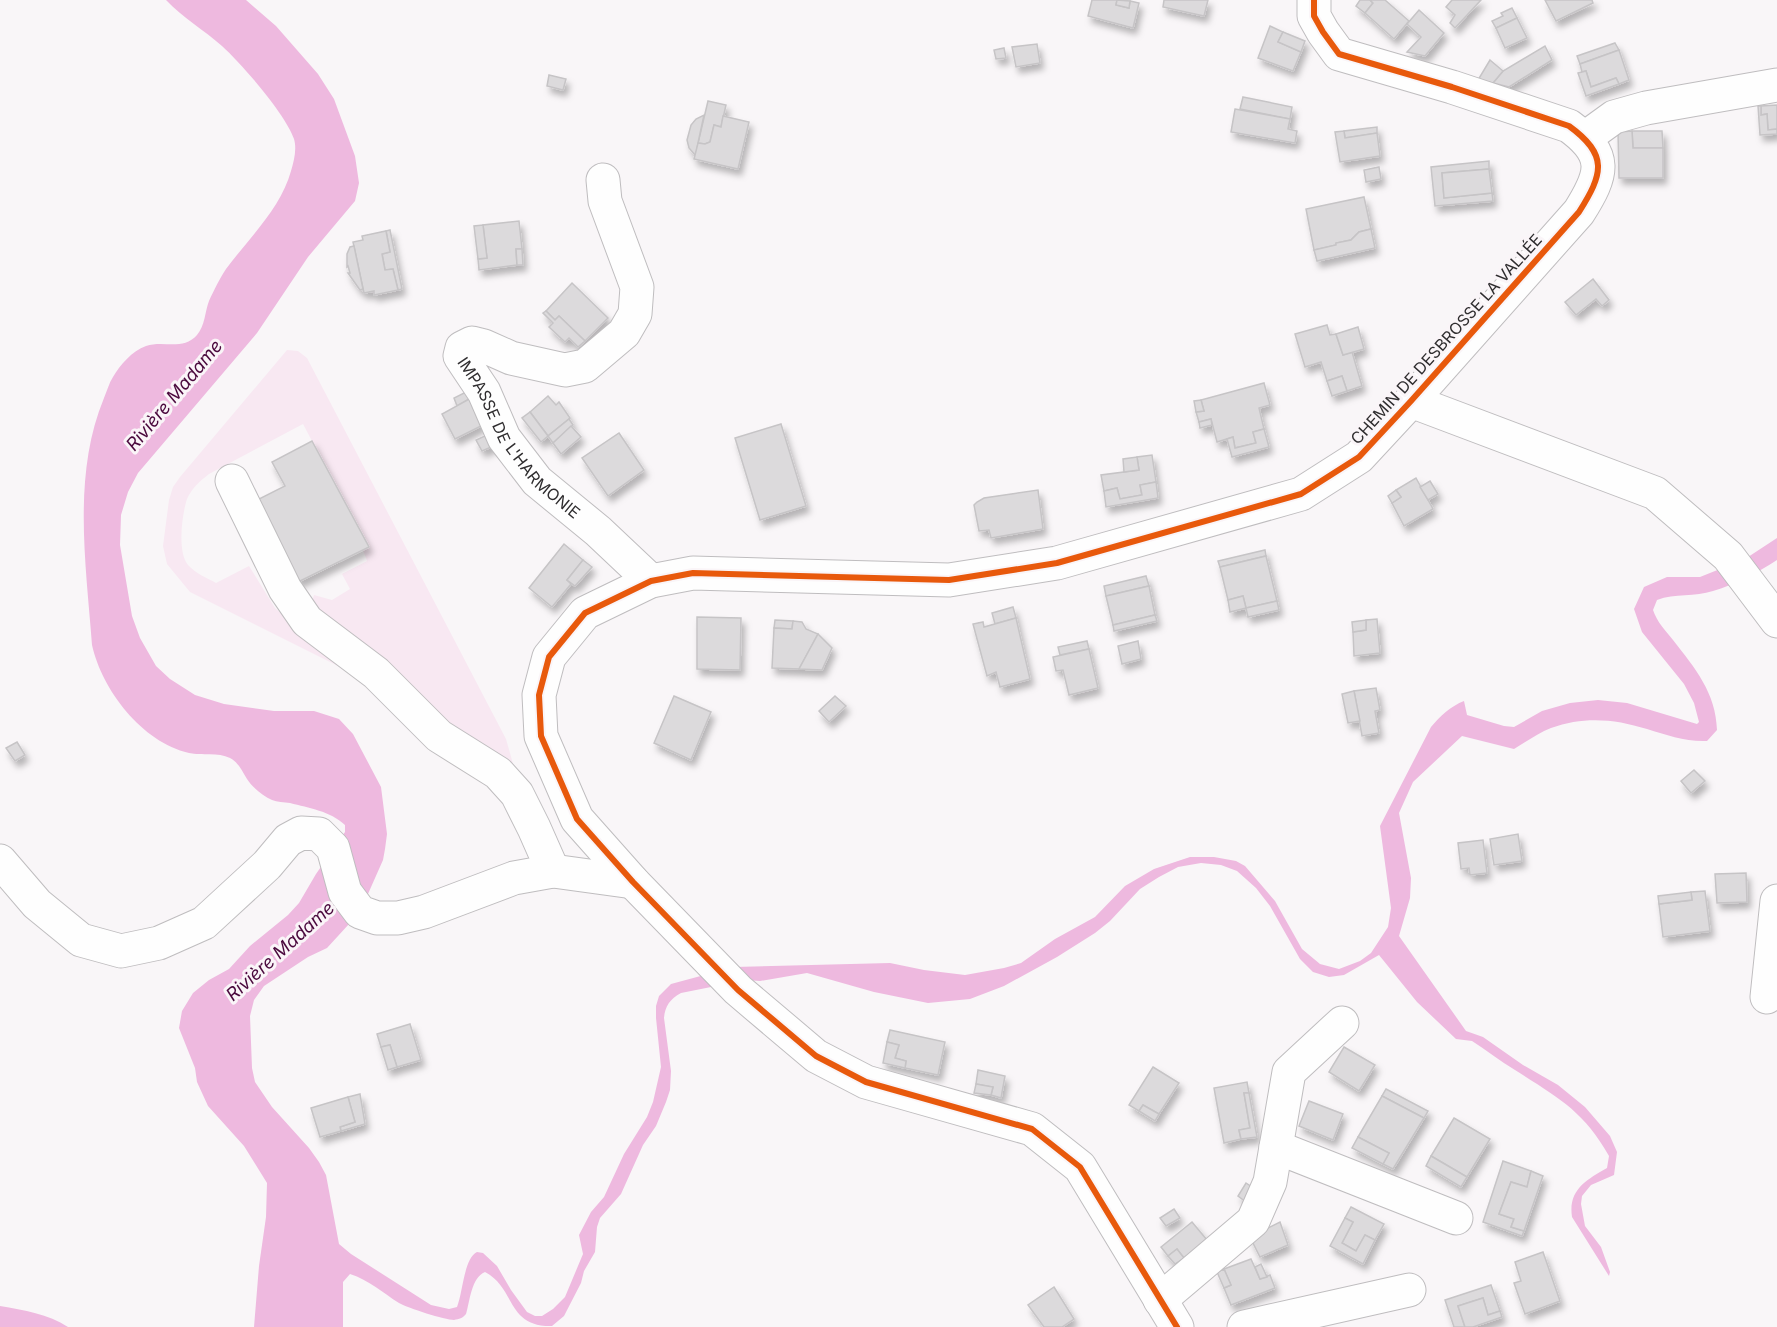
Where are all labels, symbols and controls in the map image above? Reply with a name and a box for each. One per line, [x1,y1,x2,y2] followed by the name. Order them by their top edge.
[1346,230,1546,448] street label: CHEMIN DE DESBROSSE LA VALLÉE
[122,335,226,455] water label: Rivière Madame
[453,353,584,522] street label: IMPASSE DE L'HARMONIE
[222,897,338,1005] water label: Rivière Madame

